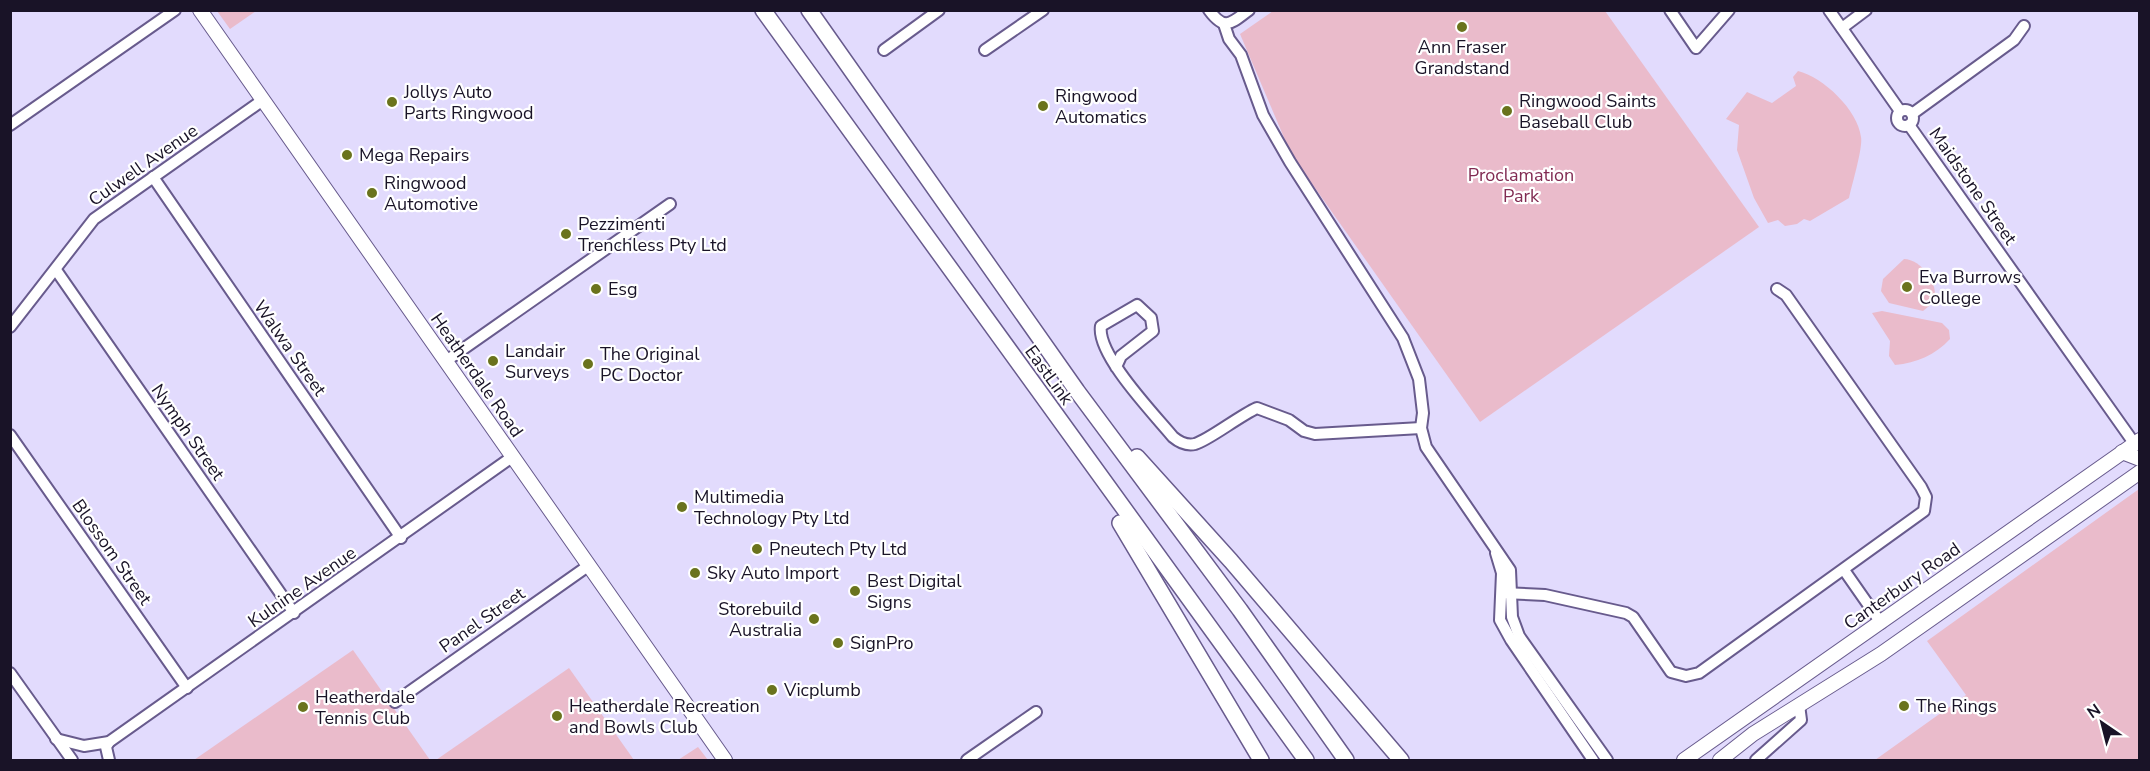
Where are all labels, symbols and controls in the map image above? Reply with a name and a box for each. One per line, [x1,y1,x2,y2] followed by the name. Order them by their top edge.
[1455,20,1469,34] marker: Ann Fraser Grandstand
[1415,35,1509,80] place label: Ann Fraser Grandstand
[403,80,534,125] place label: Jollys Auto Parts Ringwood
[1055,84,1147,129] place label: Ringwood Automatics
[1519,89,1656,134] place label: Ringwood Saints Baseball Club
[385,95,399,109] marker: Jollys Auto Parts Ringwood
[1036,99,1050,113] marker: Ringwood Automatics
[1500,104,1514,118] marker: Ringwood Saints Baseball Club
[84,118,202,212] street label: Culwell Avenue
[1924,123,2023,250] street label: Maidstone Street
[359,143,469,167] place label: Mega Repairs
[340,148,354,162] marker: Mega Repairs
[1468,163,1574,208] park label: Proclamation Park
[384,171,478,216] place label: Ringwood Automotive
[365,186,379,200] marker: Ringwood Automotive
[578,212,727,257] place label: Pezzimenti Trenchless Pty Ltd
[559,227,573,241] marker: Pezzimenti Trenchless Pty Ltd
[1919,265,2021,310] place label: Eva Burrows College
[608,277,638,301] place label: Esg
[1900,280,1914,294] marker: Eva Burrows College
[589,282,603,296] marker: Esg
[248,295,332,401] street label: Walwa Street
[425,308,529,442] street label: Heatherdale Road
[505,339,569,384] place label: Landair Surveys
[1019,340,1079,410] street label: EastLink
[600,342,700,387] place label: The Original PC Doctor
[486,354,500,368] marker: Landair Surveys
[581,357,595,371] marker: The Original PC Doctor
[146,379,230,486] street label: Nymph Street
[694,485,849,530] place label: Multimedia Technology Pty Ltd
[67,494,158,610] street label: Blossom Street
[675,500,689,514] marker: Multimedia Technology Pty Ltd
[769,537,907,561] place label: Pneutech Pty Ltd
[1839,537,1965,635] street label: Canterbury Road
[243,541,361,633] street label: Kulnine Avenue
[750,542,764,556] marker: Pneutech Pty Ltd
[707,561,839,585] place label: Sky Auto Import
[688,566,702,580] marker: Sky Auto Import
[867,569,962,614] place label: Best Digital Signs
[434,581,530,658] street label: Panel Street
[848,584,862,598] marker: Best Digital Signs
[718,597,802,642] place label: Storebuild Australia
[807,612,821,626] marker: Storebuild Australia
[850,631,914,655] place label: SignPro
[831,636,845,650] marker: SignPro
[783,678,861,702] place label: Vicplumb
[765,683,779,697] marker: Vicplumb
[315,685,415,730] place label: Heatherdale Tennis Club
[2072,693,2132,753] north arrow
[569,694,760,739] place label: Heatherdale Recreation and Bowls Club
[1916,694,1997,718] place label: The Rings
[1897,699,1911,713] marker: The Rings
[2083,699,2105,724] text: N
[296,700,310,714] marker: Heatherdale Tennis Club
[550,709,564,723] marker: Heatherdale Recreation and Bowls Club

